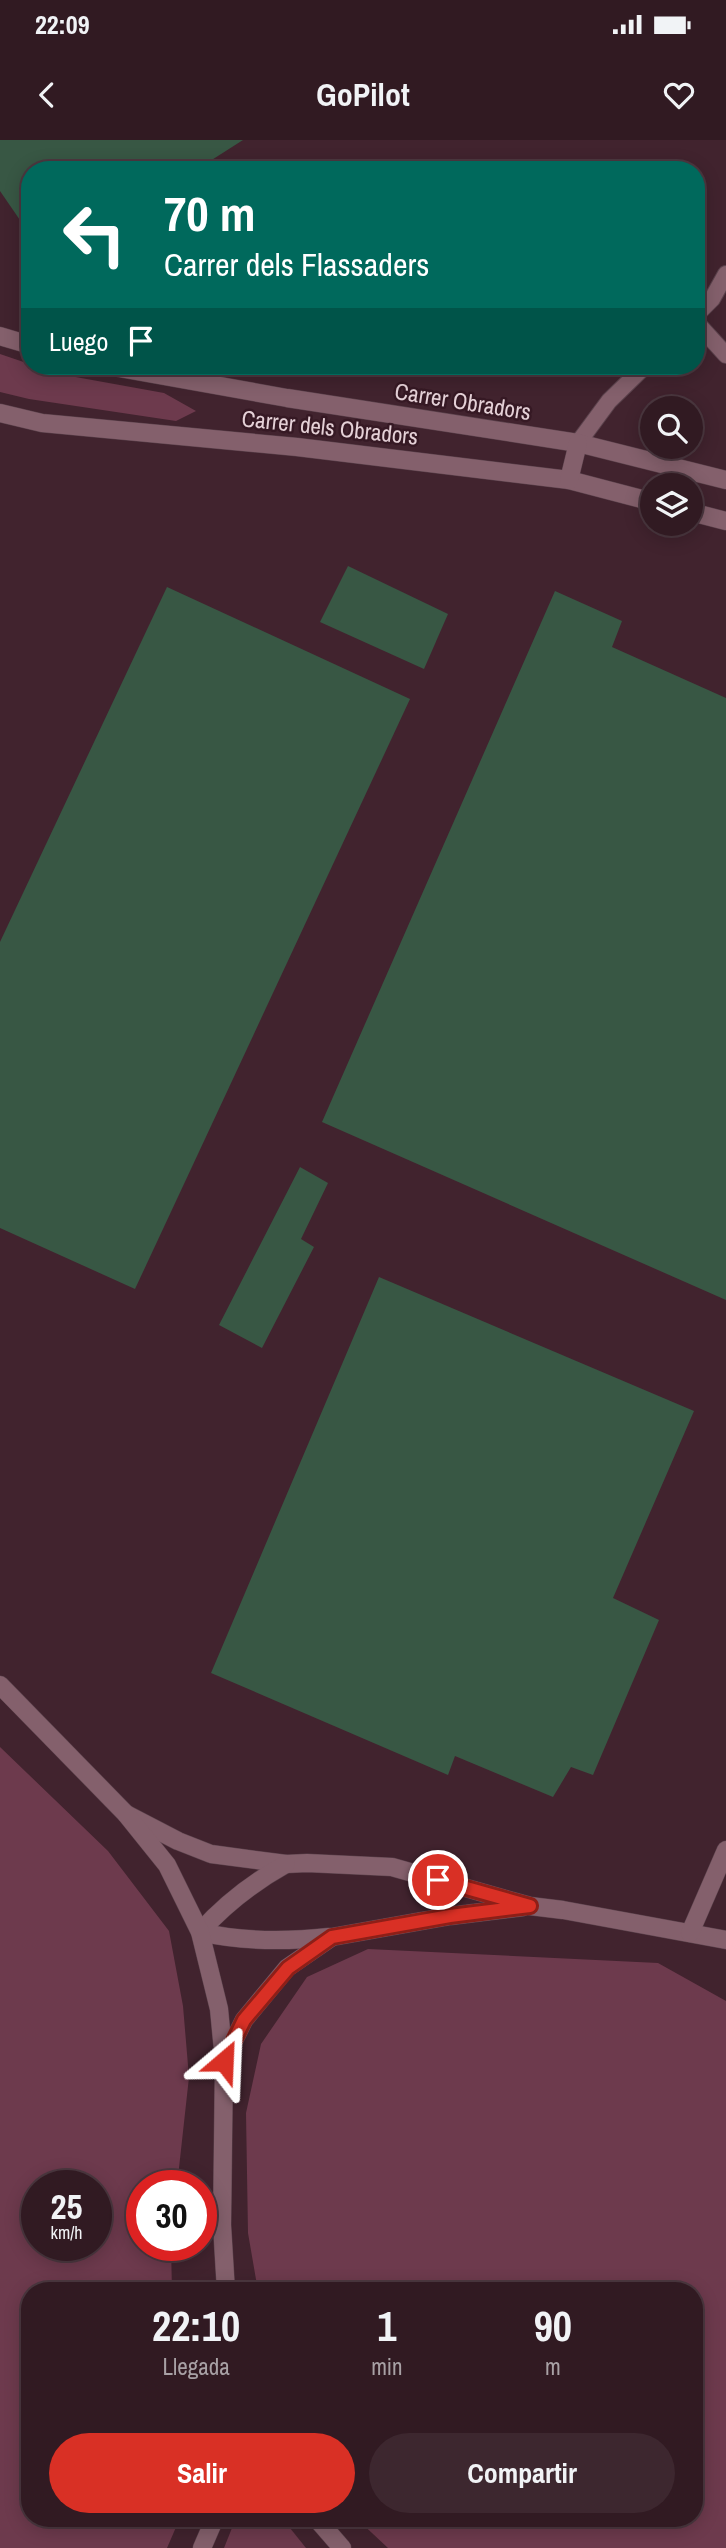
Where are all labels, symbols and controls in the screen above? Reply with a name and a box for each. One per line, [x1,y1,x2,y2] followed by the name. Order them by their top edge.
[35,7,90,42] text: 22:09
[316,73,410,116] text: GoPilot
[28,76,66,114] icon: back
[660,76,698,114] icon: heart
[164,180,256,246] text: 70 m
[49,189,140,280] icon: left
[164,243,429,286] text: Carrer dels Flassaders
[122,322,160,360] icon: arrive
[49,324,108,359] text: Luego
[393,375,533,427] street label: Carrer Obradors
[640,396,703,536] map controls
[640,396,703,459] button: search
[240,402,420,452] street label: Carrer dels Obradors
[640,473,703,536] button: layers
[408,1850,468,1910] pin
[419,1861,457,1899] icon: arrive
[187,2024,261,2098] position arrow
[126,2170,217,2261] speed limit sign: 30
[51,2183,82,2230] text: 25
[51,2220,83,2245] text: km/h
[152,2298,240,2354] text: 22:10
[377,2298,396,2354] text: 1
[534,2298,572,2354] text: 90
[163,2351,230,2382] text: Llegada
[371,2351,403,2382] text: min
[545,2351,561,2382] text: m
[49,2433,355,2513] button: Salir
[369,2433,675,2513] button: Compartir

